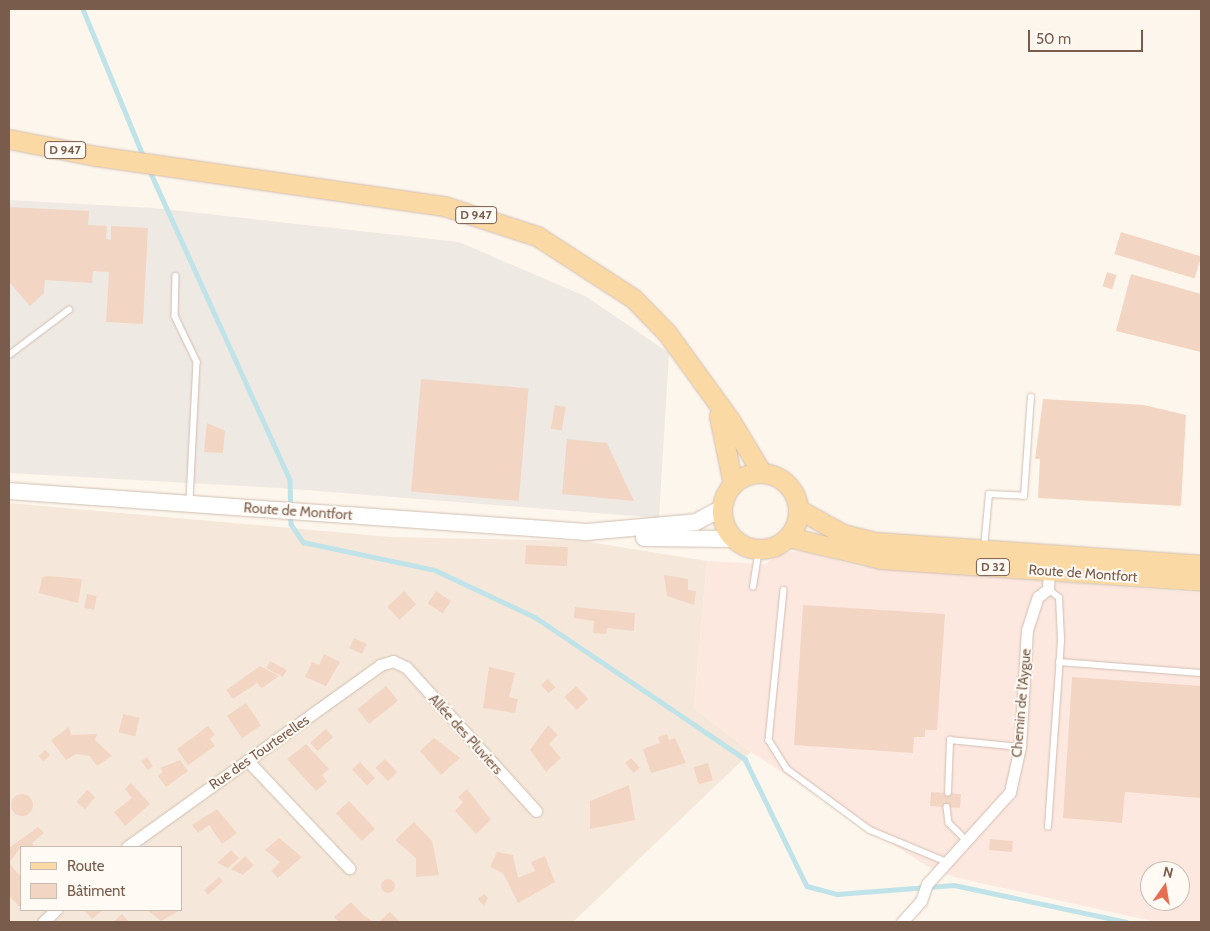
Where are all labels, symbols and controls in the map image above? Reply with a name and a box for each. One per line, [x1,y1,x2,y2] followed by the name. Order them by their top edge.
[1030,20,1145,52] scale bar
[1036,30,1071,48] text: 50 m
[44,140,86,160] road number: D 947
[455,206,497,224] road number: D 947
[243,499,353,523] street label: Route de Montfort
[976,558,1010,576] road number: D 32
[1028,561,1138,585] street label: Route de Montfort
[1008,648,1034,758] street label: Chemin de l'Aygue
[426,690,506,778] street label: Allée des Pluviers
[206,711,312,793] street label: Rue des Tourterelles
[20,846,182,911] legend
[67,857,105,875] text: Route
[1140,861,1190,911] north arrow
[1161,862,1175,882] text: N
[67,882,125,900] text: Bâtiment

